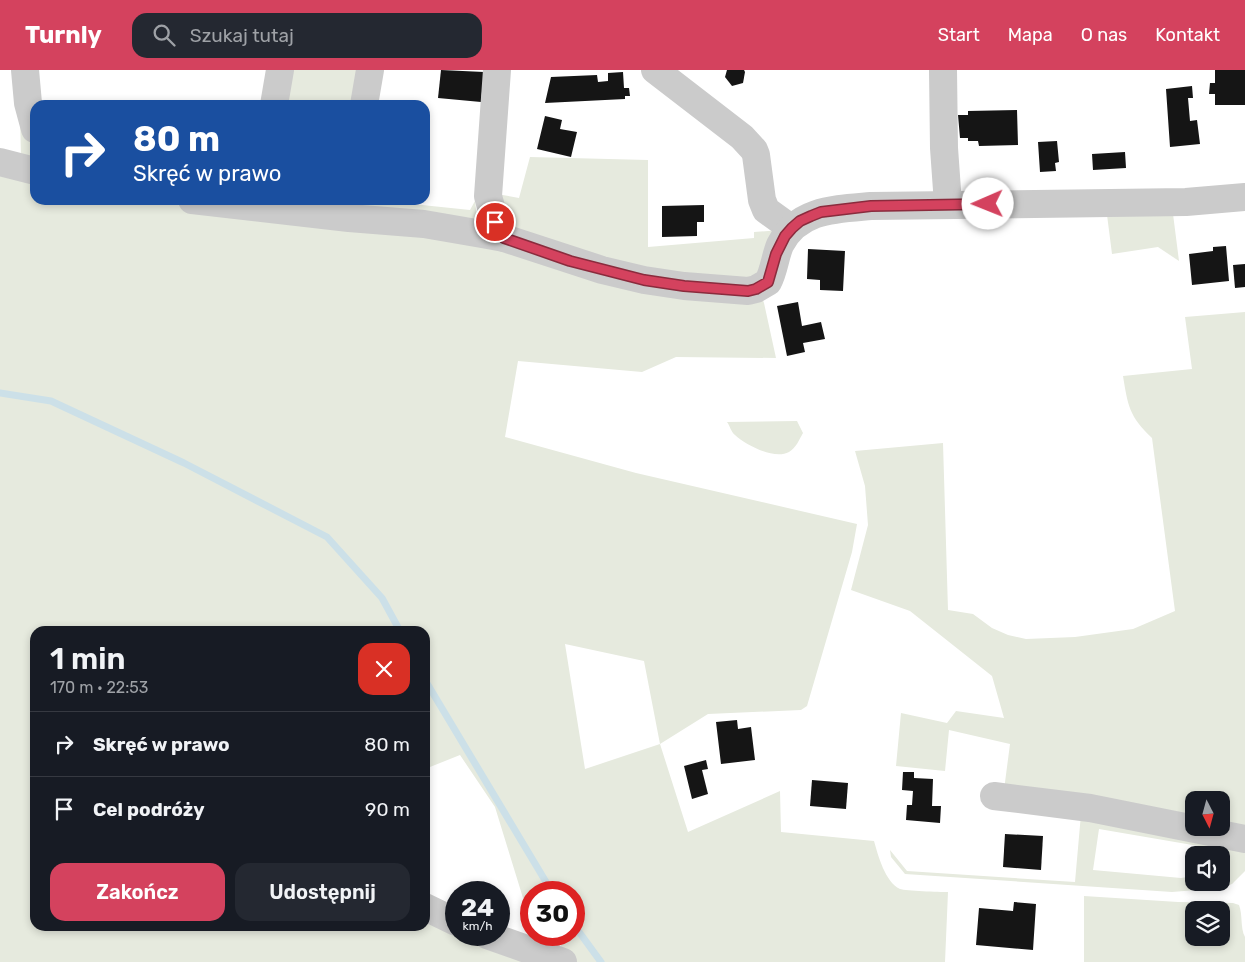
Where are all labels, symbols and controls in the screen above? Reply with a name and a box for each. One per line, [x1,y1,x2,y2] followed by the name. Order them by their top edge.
[132,13,482,58] search box
[25,21,102,49] text: Turnly
[150,21,178,49] icon: search
[190,24,294,47] text: Szukaj tutaj
[938,24,980,46] text: Start
[1008,24,1053,46] text: Mapa
[1081,24,1127,46] text: O nas
[1155,24,1220,46] text: Kontakt
[133,118,220,160] text: 80 m
[50,120,115,185] icon: right
[133,160,281,187] text: Skręć w prawo
[961,177,1013,229] position arrow
[474,201,516,243] pin
[481,208,509,236] icon: arrive
[50,641,125,677] text: 1 min
[358,643,410,695] button: close
[50,678,148,697] text: 170 m · 22:53
[50,730,78,758] icon: right
[93,733,230,756] text: Skręć w prawo
[364,733,410,756] text: 80 m
[1185,791,1230,836] north arrow
[1185,791,1230,946] map controls
[50,795,78,823] icon: arrive
[93,798,205,821] text: Cel podróży
[365,798,410,821] text: 90 m
[1185,846,1230,891] button: sound
[50,863,225,921] button: Zakończ
[235,863,410,921] button: Udostępnij
[520,881,585,946] speed limit sign: 30
[461,893,494,922] text: 24
[1185,901,1230,946] button: layers
[463,919,492,933] text: km/h

